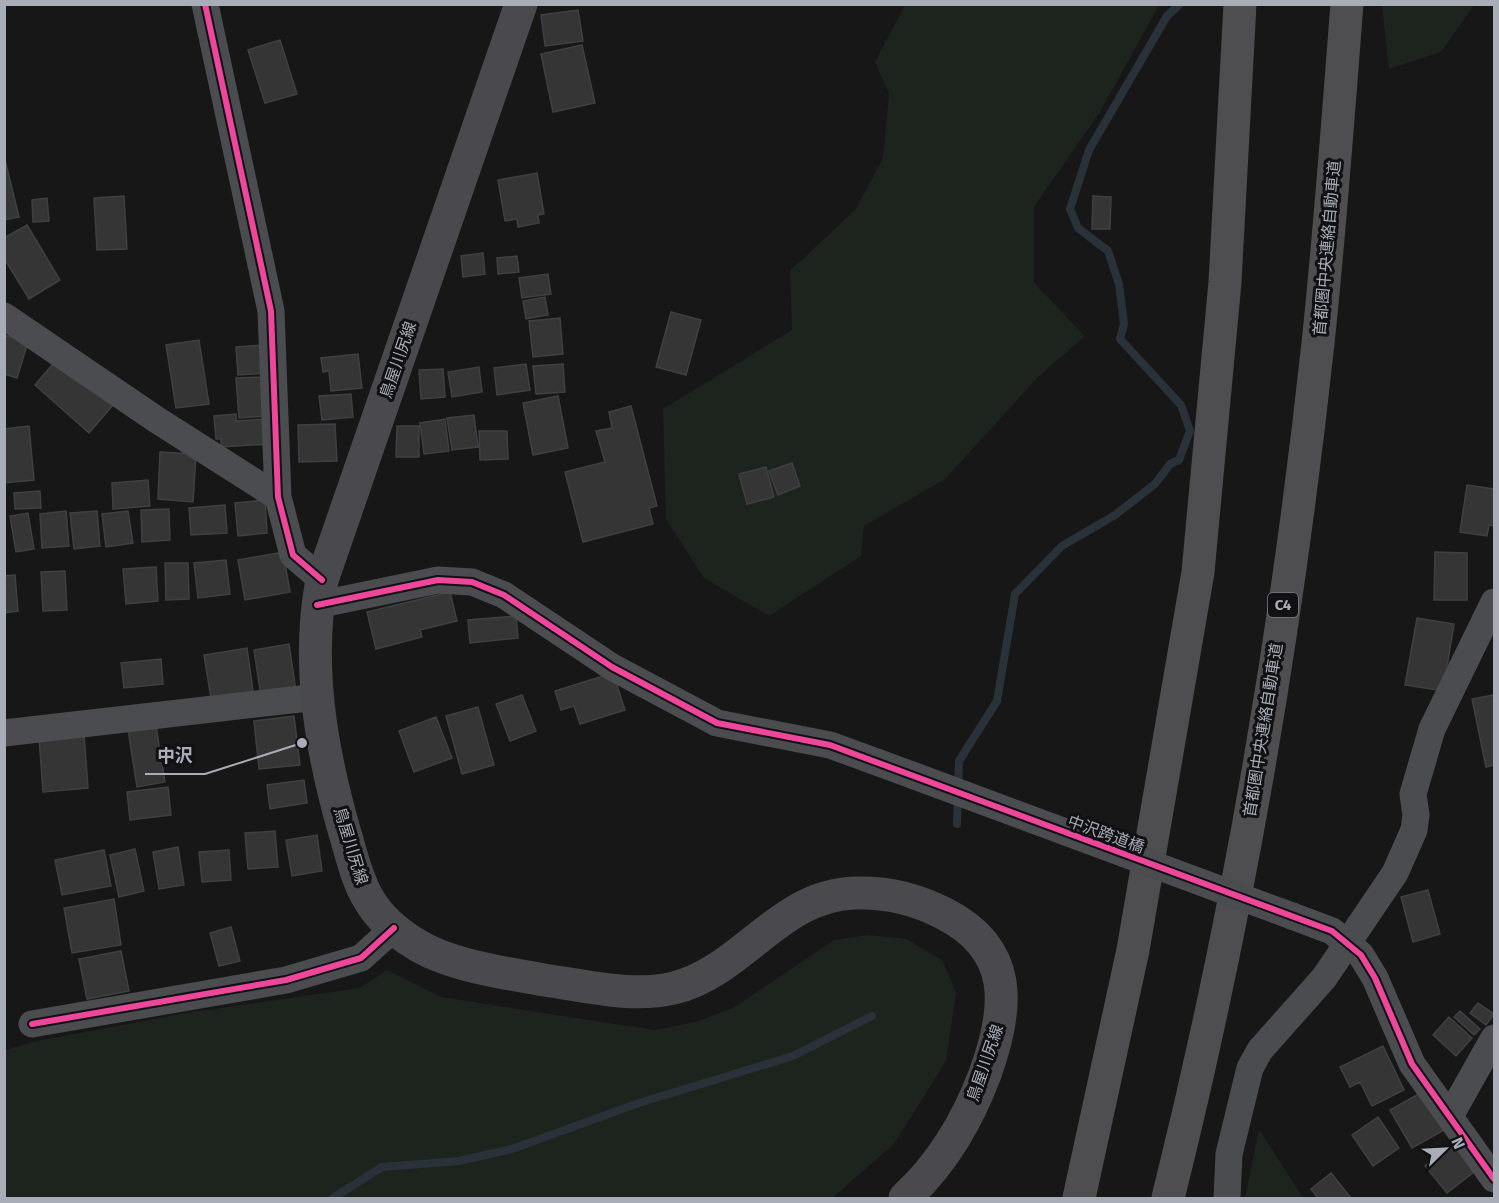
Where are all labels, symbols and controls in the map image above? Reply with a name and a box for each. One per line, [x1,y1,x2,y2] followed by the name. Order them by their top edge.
[1310,159,1344,337] street label: 首都圏中央連絡自動車道
[376,319,420,401] street label: 鳥屋川尻線
[1268,593,1298,617] road number: C4
[1240,642,1286,818] street label: 首都圏中央連絡自動車道
[145,738,205,774] callout: 中沢
[157,745,193,767] text: 中沢
[330,805,372,887] street label: 鳥屋川尻線
[1065,811,1147,857] street label: 中沢跨道橋
[963,1022,1007,1104] street label: 鳥屋川尻線
[1415,1119,1475,1179] north arrow
[1447,1134,1469,1152] text: N

